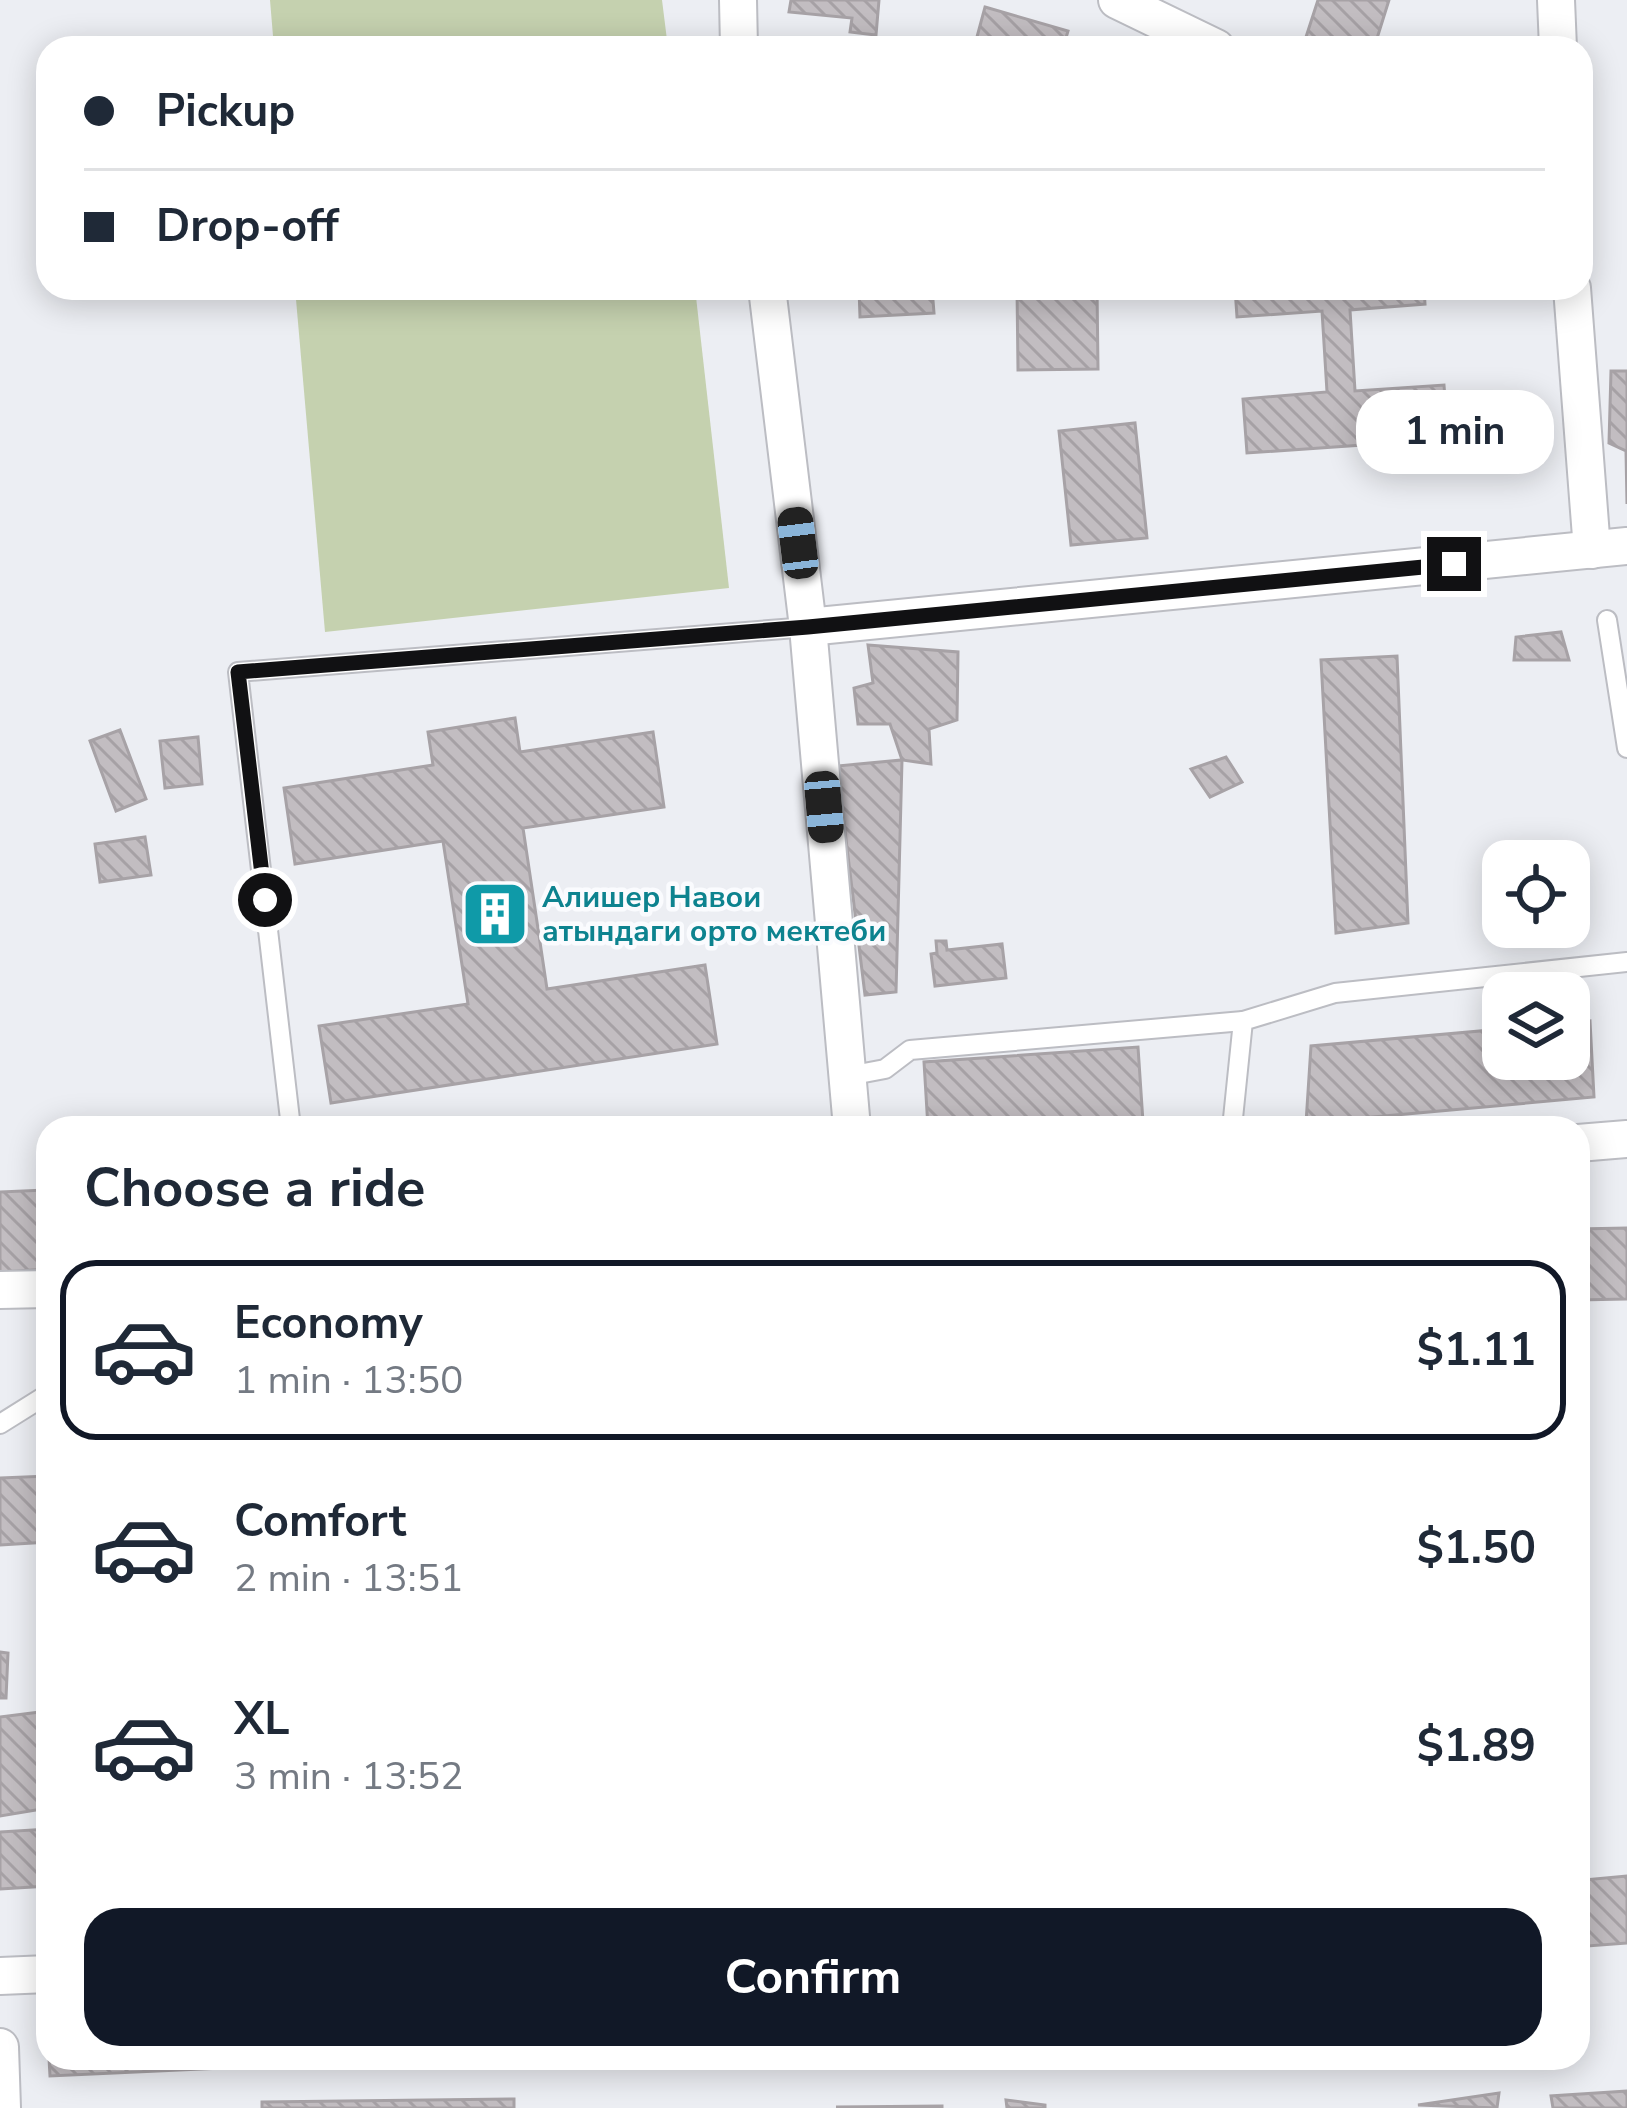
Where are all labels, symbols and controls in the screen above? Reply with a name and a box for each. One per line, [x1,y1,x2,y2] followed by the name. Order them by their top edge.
[156,81,295,142] text: Pickup
[156,196,339,257] text: Drop-off
[1355,390,1553,474] callout: 1 min
[1405,405,1505,458] text: 1 min
[776,505,820,581] car
[1427,537,1481,591] route end
[803,770,845,844] car
[1482,840,1590,1080] map controls
[1482,840,1590,948] button: locate
[238,873,292,927] route start
[542,877,886,952] place label: Алишер Навои атындаги орто мектеби
[460,879,530,949] building icon: Алишер Навои атындаги орто мектеби
[1482,972,1590,1080] button: layers
[84,1151,425,1225] text: Choose a ride
[234,1293,423,1354] text: Economy
[90,1296,198,1404] icon: car
[1417,1320,1536,1381] text: $1.11
[234,1354,463,1407] text: 1 min · 13:50
[234,1491,406,1552] text: Comfort
[90,1494,198,1602] icon: car
[1417,1518,1536,1579] text: $1.50
[234,1552,463,1605] text: 2 min · 13:51
[234,1689,290,1750] text: XL
[90,1692,198,1800] icon: car
[1417,1716,1536,1777] text: $1.89
[234,1750,463,1803] text: 3 min · 13:52
[84,1908,1542,2046] button: Confirm

